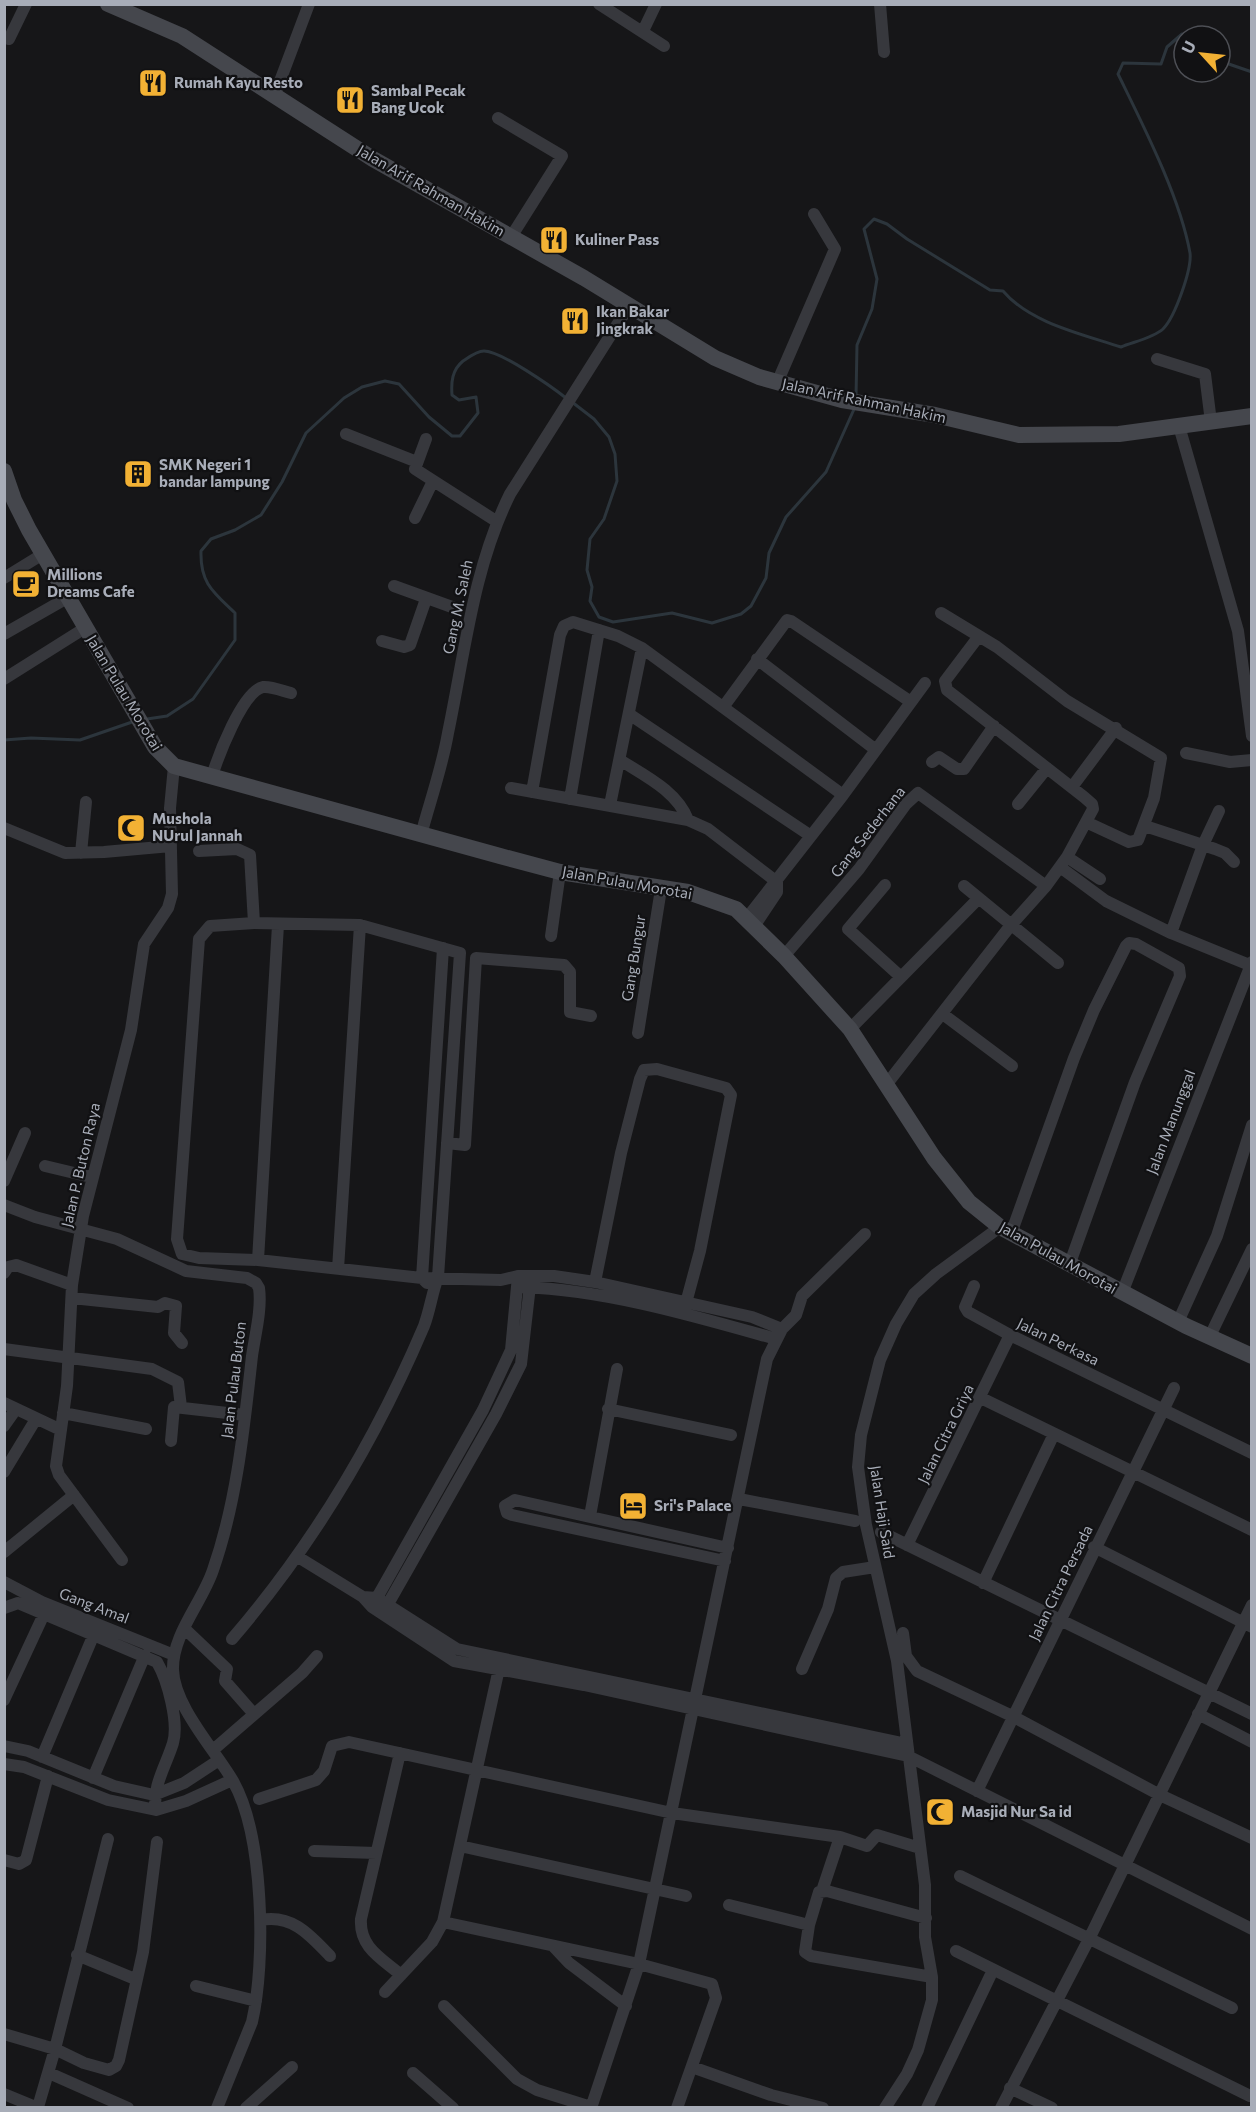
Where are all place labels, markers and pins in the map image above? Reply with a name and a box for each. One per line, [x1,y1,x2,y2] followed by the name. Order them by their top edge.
[137,67,169,99] restaurant icon: Rumah Kayu Resto
[174,73,303,91] place label: Rumah Kayu Resto
[371,81,466,116] place label: Sambal Pecak Bang Ucok
[334,84,366,116] restaurant icon: Sambal Pecak Bang Ucok
[538,224,570,256] restaurant icon: Kuliner Pass
[575,230,659,248] place label: Kuliner Pass
[596,302,669,337] place label: Ikan Bakar Jingkrak
[559,305,591,337] restaurant icon: Ikan Bakar Jingkrak
[159,455,270,490] place label: SMK Negeri 1 bandar lampung
[122,458,154,490] building icon: SMK Negeri 1 bandar lampung
[47,565,135,600] place label: Millions Dreams Cafe
[10,568,42,600] cafe icon: Millions Dreams Cafe
[152,809,243,844] place label: Mushola NUrul Jannah
[115,812,147,844] mosque icon: Mushola NUrul Jannah
[617,1490,649,1522] hotel icon: Sri's Palace
[654,1496,732,1514] place label: Sri's Palace
[924,1796,956,1828] mosque icon: Masjid Nur Sa id
[961,1802,1072,1820] place label: Masjid Nur Sa id

